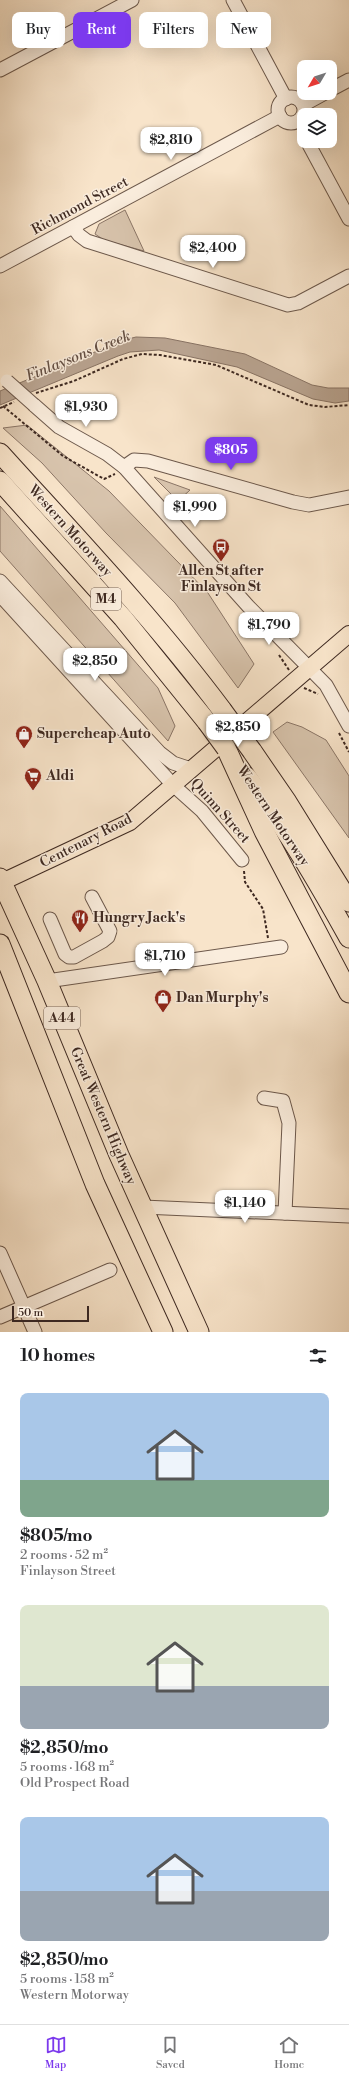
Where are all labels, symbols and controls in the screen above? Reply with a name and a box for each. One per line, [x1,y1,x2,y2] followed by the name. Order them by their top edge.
[12,12,65,48] chip: Buy
[73,12,131,48] chip: Rent
[139,12,208,48] chip: Filters
[216,12,271,48] chip: New
[297,60,337,100] north arrow
[297,60,337,148] map controls
[297,108,337,148] button: layers
[138,127,204,161] pin: $2,810
[149,132,193,148] text: $2,810
[29,173,131,239] street label: Richmond Street
[180,235,246,269] pin: $2,400
[189,240,237,256] text: $2,400
[23,326,133,386] water label: Finlaysons Creek
[53,394,119,428] pin: $1,930
[64,399,108,415] text: $1,930
[207,437,255,471] pin: $805
[214,442,248,458] text: $805
[23,481,116,581] street label: Western Motorway
[162,494,228,528] pin: $1,990
[173,499,217,515] text: $1,990
[211,537,231,562] bus stop icon: Allen St after Finlayson St
[177,562,264,596] place label: Allen St after Finlayson St
[91,588,121,610] road number: M4
[236,612,302,646] pin: $1,790
[247,617,291,633] text: $1,790
[62,648,128,682] pin: $2,850
[72,653,118,669] text: $2,850
[205,714,271,748] pin: $2,850
[215,719,261,735] text: $2,850
[14,724,34,749] shop icon: Supercheap Auto
[37,725,151,743] place label: Supercheap Auto
[232,761,313,870] street label: Western Motorway
[23,766,43,791] supermarket icon: Aldi
[45,767,74,785] place label: Aldi
[186,775,254,847] street label: Quinn Street
[37,810,135,872] street label: Centenary Road
[70,908,90,933] restaurant icon: Hungry Jack's
[93,909,185,927] place label: Hungry Jack's
[132,943,198,977] pin: $1,710
[144,948,186,964] text: $1,710
[153,988,173,1013] shop icon: Dan Murphy's
[176,989,268,1007] place label: Dan Murphy's
[44,1007,80,1029] road number: A44
[66,1045,140,1188] street label: Great Western Highway
[212,1190,278,1224] pin: $1,140
[224,1195,266,1211] text: $1,140
[12,1304,89,1323] scale bar
[18,1306,43,1320] text: 50 m
[20,1345,95,1367] text: 10 homes
[307,1345,329,1367] icon: filters
[139,1419,211,1491] icon: home
[20,1525,93,1547] text: $805/mo
[20,1547,108,1563] text: 2 rooms · 52 m²
[20,1563,116,1579] text: Finlayson Street
[139,1631,211,1703] icon: home
[20,1737,108,1759] text: $2,850/mo
[20,1759,114,1775] text: 5 rooms · 168 m²
[20,1775,130,1791] text: Old Prospect Road
[139,1843,211,1915] icon: home
[20,1949,108,1971] text: $2,850/mo
[20,1971,114,1987] text: 5 rooms · 158 m²
[20,1987,129,2003] text: Western Motorway
[45,2034,67,2072] tab: Map
[156,2034,185,2072] tab: Saved
[274,2034,304,2072] tab: Home

